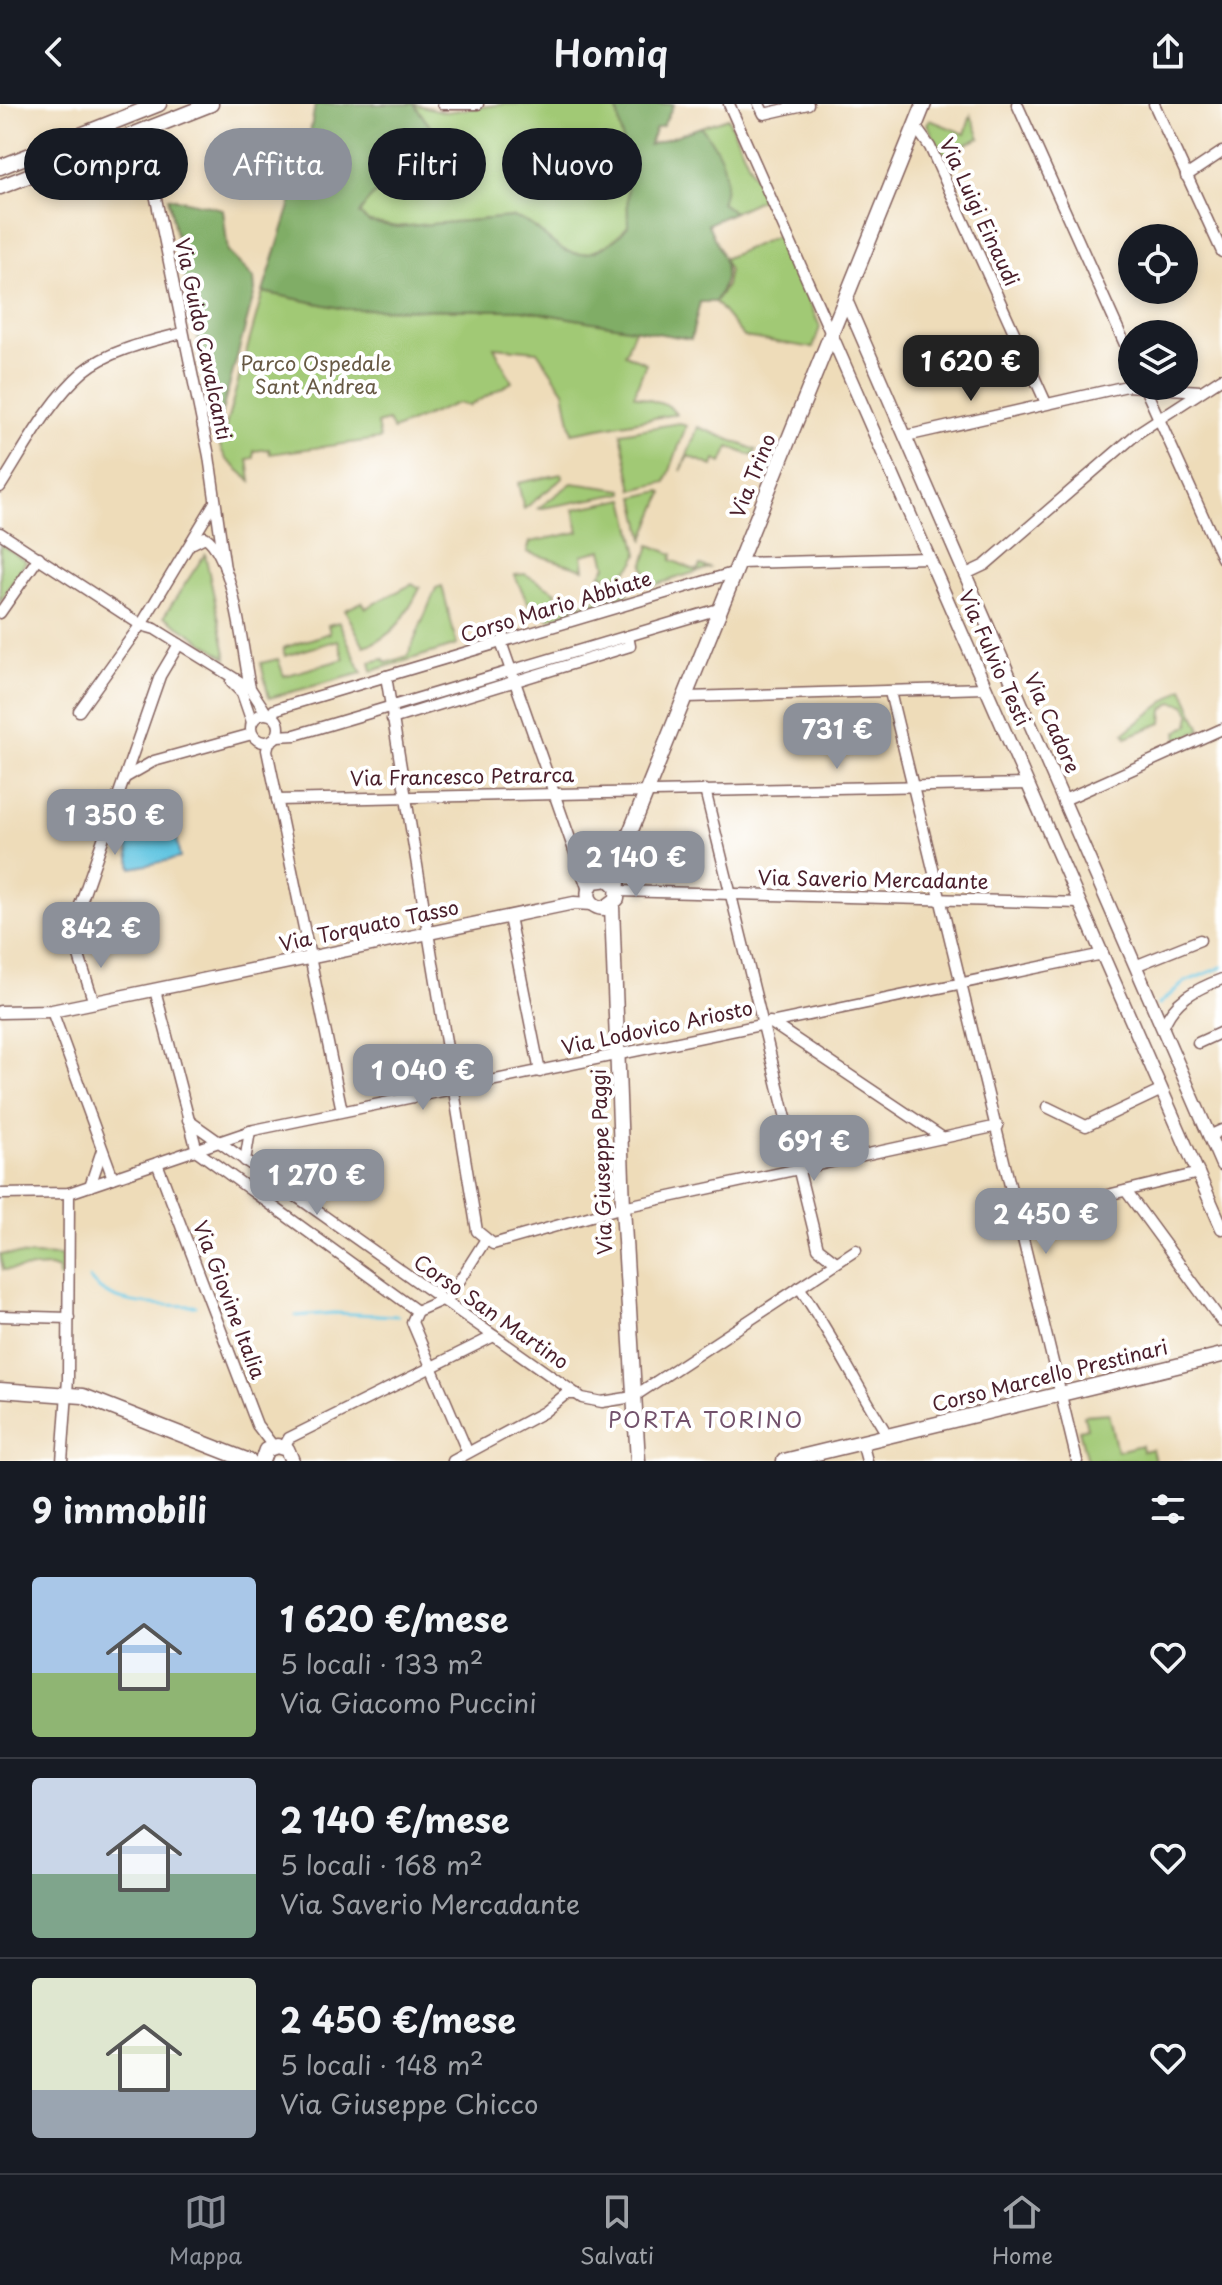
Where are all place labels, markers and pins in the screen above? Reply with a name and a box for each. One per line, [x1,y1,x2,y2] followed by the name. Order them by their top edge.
[897,335,1045,403] pin: 1 620 €
[781,703,893,771] pin: 731 €
[41,789,189,857] pin: 1 350 €
[562,831,710,899] pin: 2 140 €
[45,902,157,970] pin: 842 €
[349,1044,497,1112] pin: 1 040 €
[758,1115,870,1183] pin: 691 €
[243,1149,391,1217] pin: 1 270 €
[972,1188,1120,1256] pin: 2 450 €

